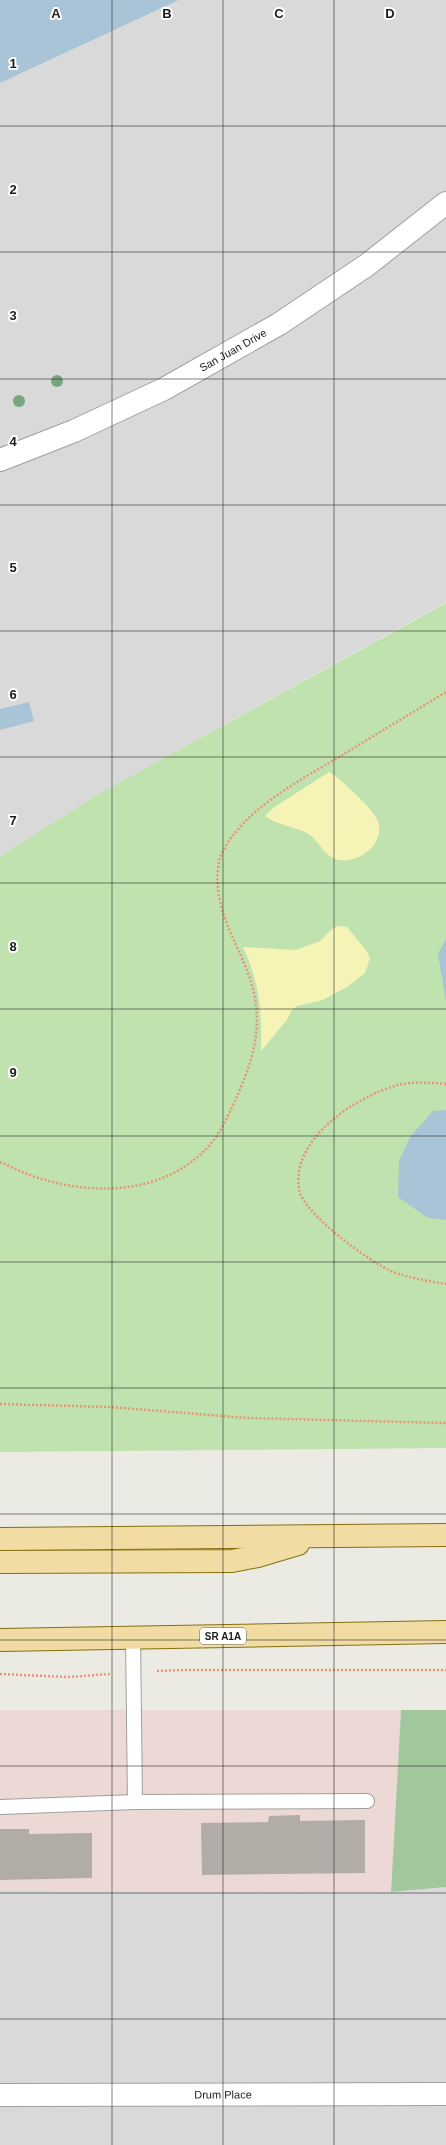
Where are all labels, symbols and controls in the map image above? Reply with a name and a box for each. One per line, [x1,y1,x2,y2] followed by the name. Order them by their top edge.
[51,6,61,21] text: A
[162,6,172,21] text: B
[274,6,284,21] text: C
[385,6,395,21] text: D
[9,56,17,71] text: 1
[9,182,17,197] text: 2
[9,308,17,323] text: 3
[197,326,269,374] street label: San Juan Drive
[9,434,17,449] text: 4
[9,560,17,575] text: 5
[9,687,17,702] text: 6
[9,813,17,828] text: 7
[9,939,17,954] text: 8
[9,1065,17,1080] text: 9
[200,1628,246,1644] road number: SR A1A
[194,2088,252,2101] street label: Drum Place

